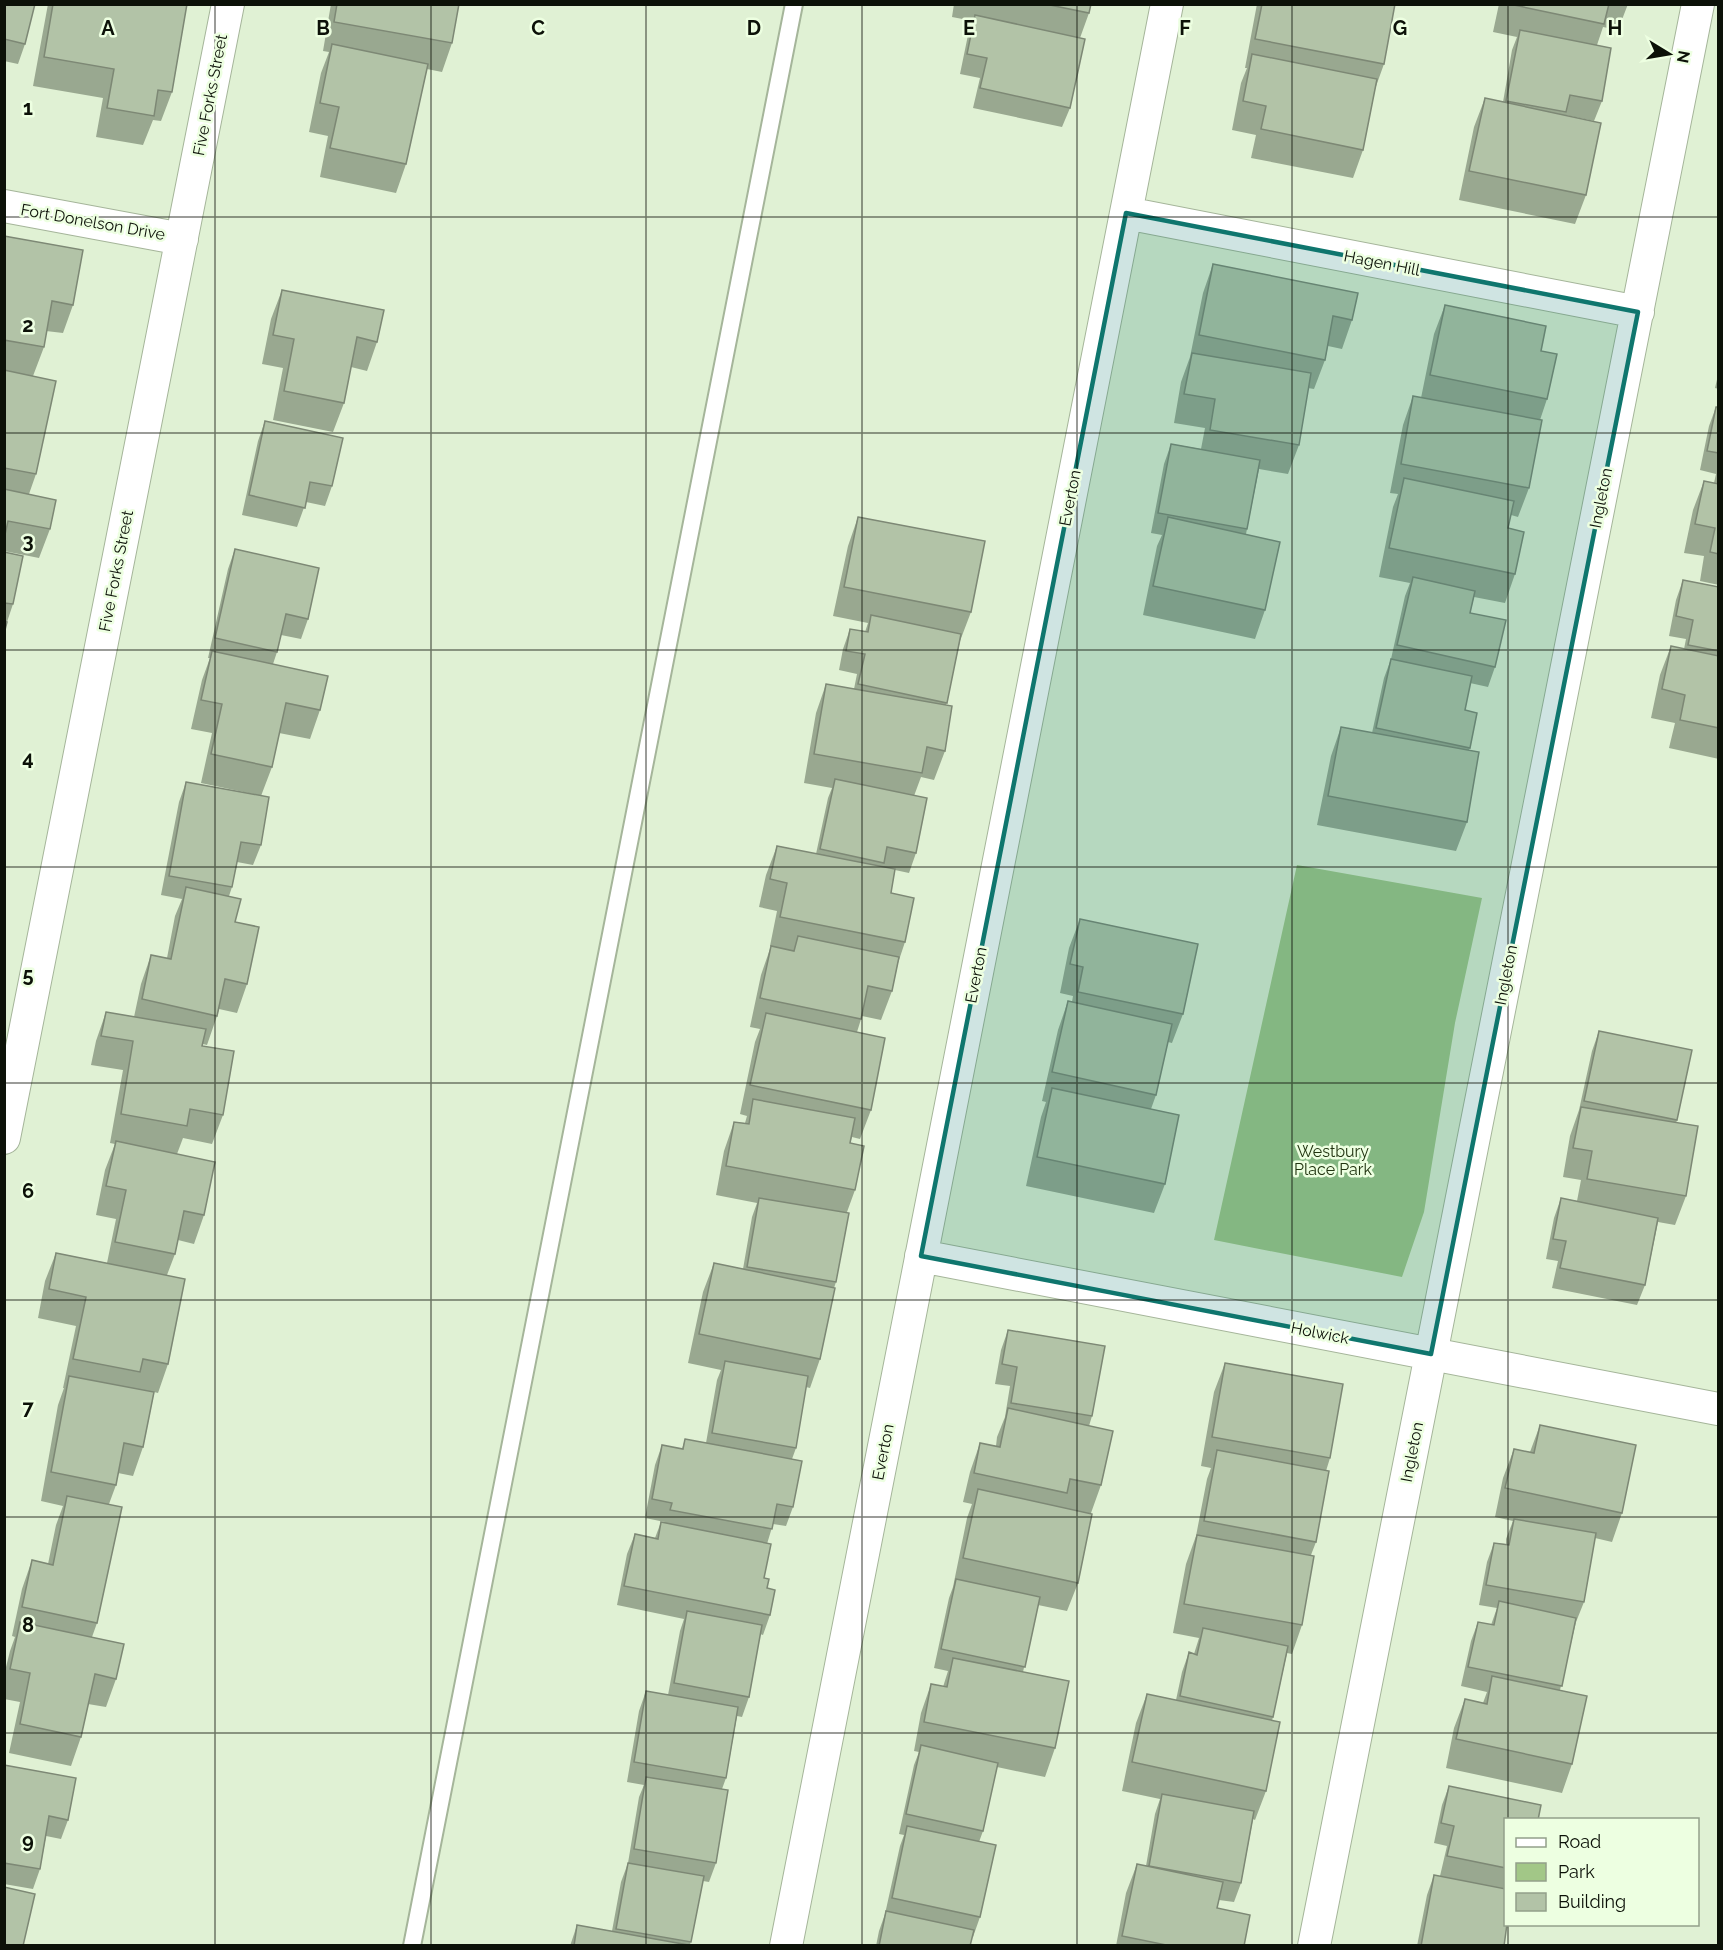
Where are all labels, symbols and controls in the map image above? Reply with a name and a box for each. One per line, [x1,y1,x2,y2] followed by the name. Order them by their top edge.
[101,16,115,40] text: A
[316,16,330,40] text: B
[531,16,545,40] text: C
[747,16,761,40] text: D
[963,16,975,40] text: E
[1179,16,1191,40] text: F
[1393,16,1407,40] text: G
[1608,16,1622,40] text: H
[1639,24,1699,84] north arrow
[189,32,231,157] street label: Five Forks Street
[1673,49,1694,65] text: N
[23,96,33,120] text: 1
[19,200,167,244] street label: Fort Donelson Drive
[1342,246,1422,280] street label: Hagen Hill
[22,313,34,337] text: 2
[1586,466,1616,530] street label: Ingleton
[1055,468,1085,528] street label: Everton
[95,508,137,633] street label: Five Forks Street
[22,529,34,553] text: 3
[22,746,34,770] text: 4
[1491,943,1521,1007] street label: Ingleton
[961,945,991,1005] street label: Everton
[22,963,34,987] text: 5
[1294,1142,1372,1179] park label: Westbury Place Park
[22,1179,34,1203] text: 6
[1289,1318,1351,1348] street label: Holwick
[22,1396,34,1420] text: 7
[1397,1420,1427,1484] street label: Ingleton
[868,1422,898,1482] street label: Everton
[22,1613,34,1637] text: 8
[1504,1818,1699,1926] legend
[22,1829,34,1853] text: 9
[1558,1831,1601,1852] text: Road
[1558,1861,1595,1882] text: Park
[1558,1891,1626,1912] text: Building

